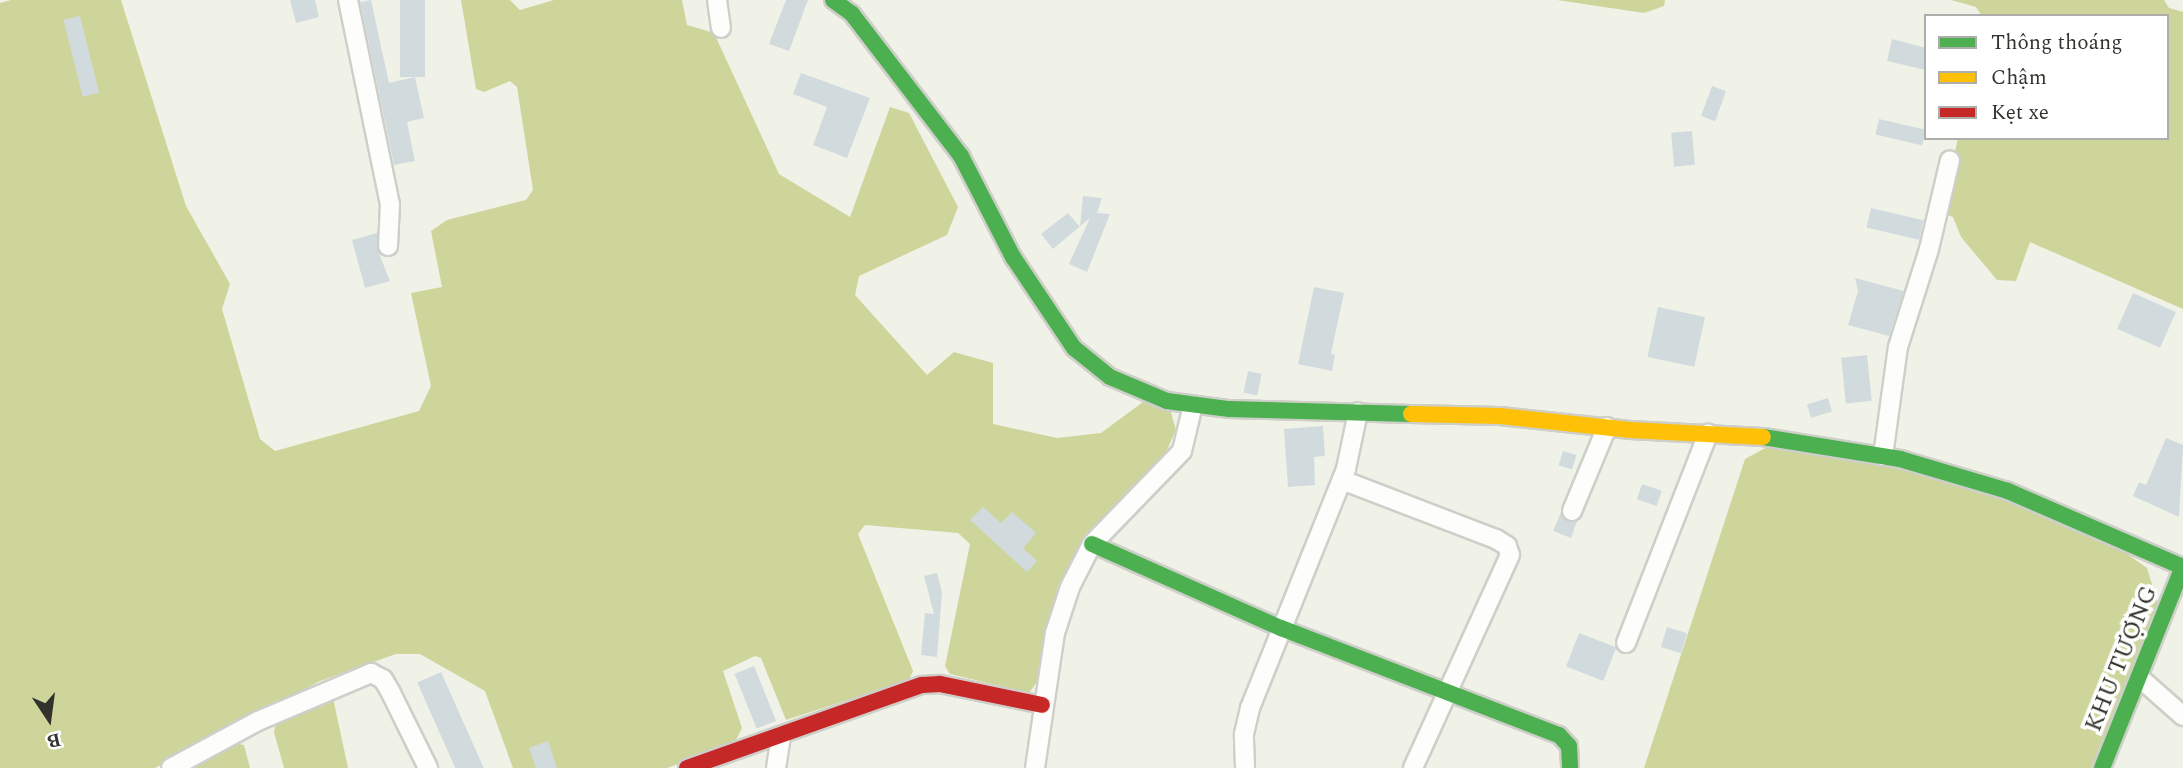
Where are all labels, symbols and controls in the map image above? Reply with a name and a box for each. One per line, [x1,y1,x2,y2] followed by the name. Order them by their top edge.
[1924,14,2169,140] legend
[1991,27,2123,59] text: Thông thoáng
[1991,62,2047,94] text: Chậm
[1991,97,2049,129] text: Kẹt xe
[2080,582,2164,736] street label: KHU TƯỢNG
[14,684,84,754] north arrow
[44,724,64,756] text: B

